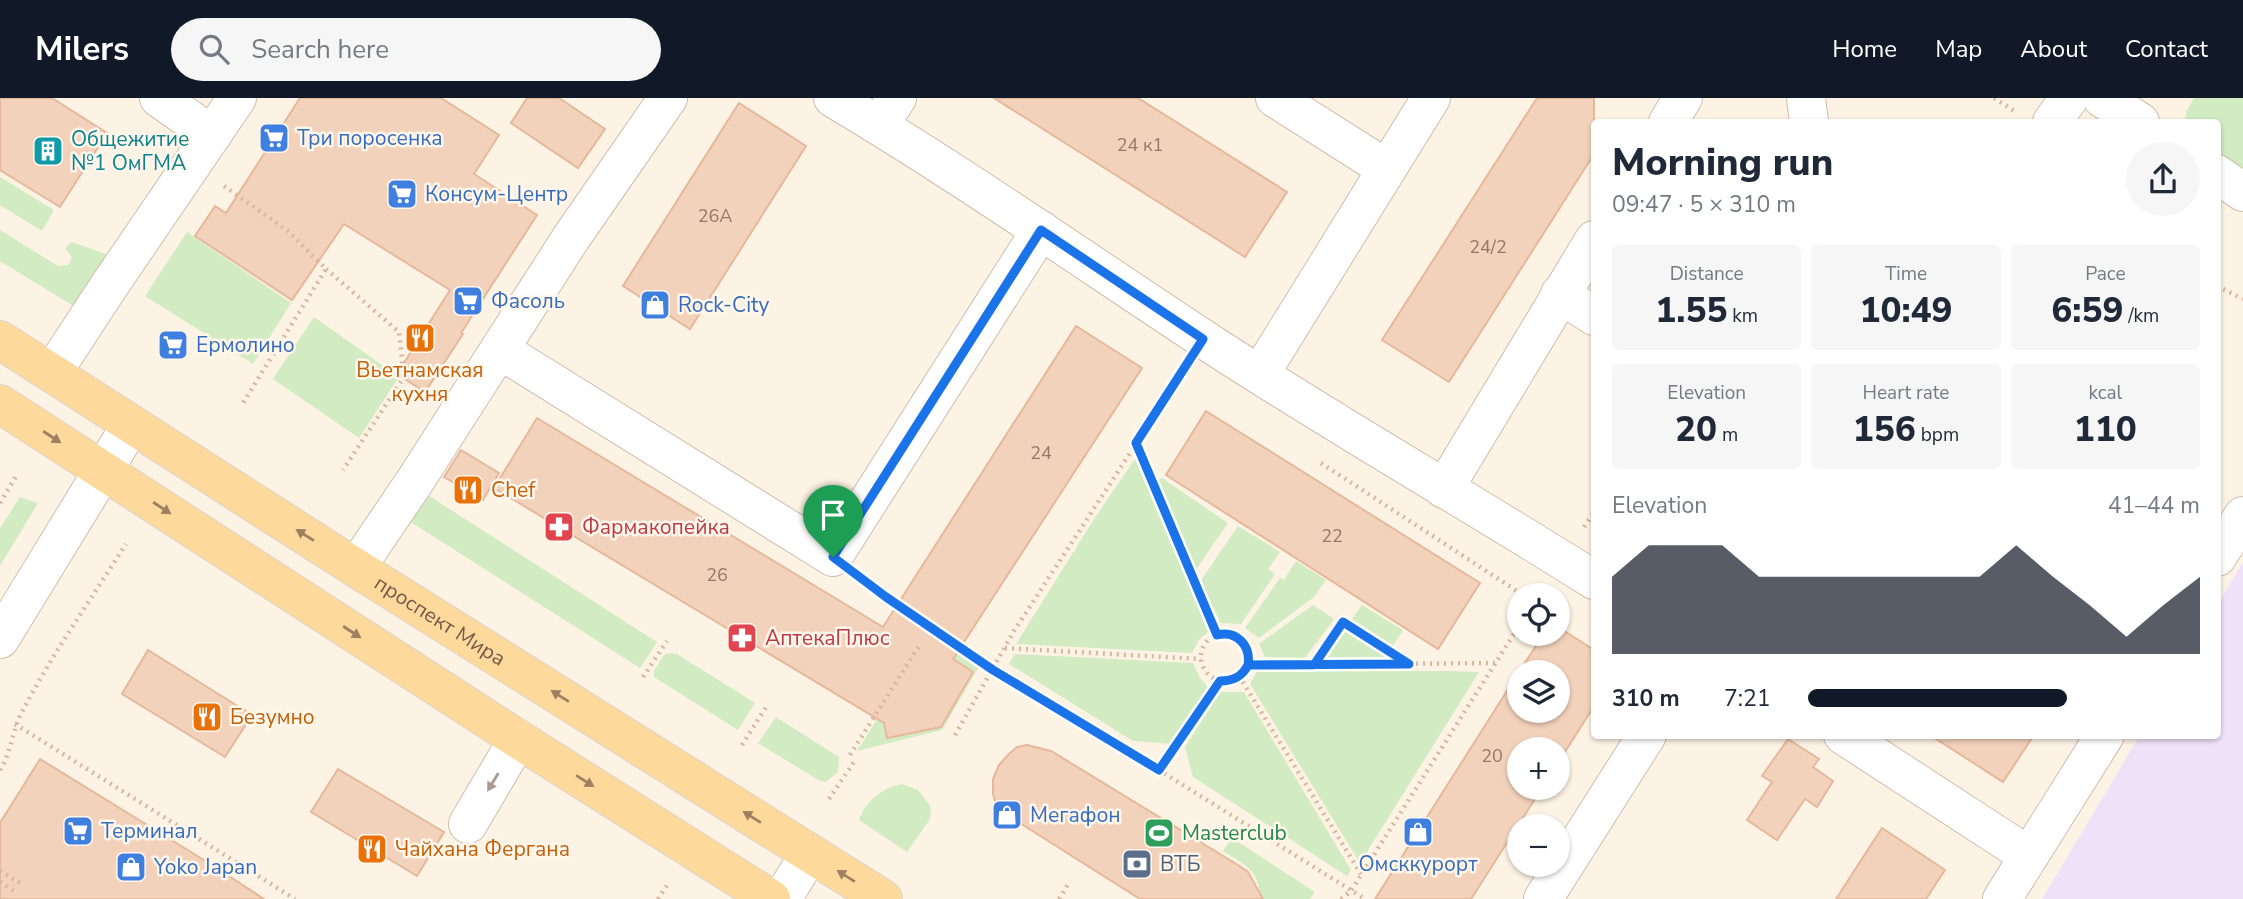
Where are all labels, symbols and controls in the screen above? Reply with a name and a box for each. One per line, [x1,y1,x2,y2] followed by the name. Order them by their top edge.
[171,18,661,81] search box
[35,27,129,72] text: Milers
[195,30,233,68] icon: search
[251,32,389,67] text: Search here
[1832,33,1897,65] text: Home
[1935,33,1982,65] text: Map
[2020,33,2087,65] text: About
[2125,33,2208,65] text: Contact
[257,121,291,155] supermarket icon: Три поросенка
[297,124,443,152] place label: Три поросенка
[71,125,189,177] place label: Общежитие №1 ОмГМА
[1117,133,1163,157] house number: 24 к1
[31,134,65,168] building icon: Общежитие №1 ОмГМА
[1612,137,1833,188] text: Morning run
[2126,142,2200,216] button: share
[385,177,419,211] supermarket icon: Консум-Центр
[425,180,568,208] place label: Консум-Центр
[1612,189,1796,220] text: 09:47 · 5 × 310 m
[698,204,732,228] house number: 26А
[1469,235,1507,259] house number: 24/2
[1670,261,1744,287] text: Distance
[1885,261,1927,287] text: Time
[2085,261,2126,287] text: Pace
[451,284,485,318] supermarket icon: Фасоль
[491,287,565,315] place label: Фасоль
[1655,287,1727,334] text: 1.55
[1859,287,1953,334] text: 10:49
[2051,287,2123,334] text: 6:59
[638,288,672,322] shop icon: Rock-City
[678,291,769,319] place label: Rock-City
[1727,303,1758,329] text: km
[2123,303,2159,329] text: /km
[403,321,437,355] restaurant icon: Вьетнамская кухня
[156,328,190,362] supermarket icon: Ермолино
[196,331,295,359] place label: Ермолино
[356,356,484,408] place label: Вьетнамская кухня
[1667,380,1746,406] text: Elevation
[1863,380,1949,406] text: Heart rate
[2088,380,2122,406] text: kcal
[1675,406,1717,453] text: 20
[1853,406,1916,453] text: 156
[2074,406,2137,453] text: 110
[1717,422,1738,448] text: m
[1916,422,1959,448] text: bpm
[43,431,62,444] one-way arrow
[1030,441,1052,465] house number: 24
[451,473,485,507] restaurant icon: Chef
[491,476,536,504] place label: Chef
[803,485,863,557] pin
[1612,490,1707,521] text: Elevation
[2108,490,2200,521] text: 41–44 m
[814,496,852,534] icon: arrive
[152,501,171,514] one-way arrow
[542,510,576,544] pharmacy icon: Фармакопейка
[582,513,730,541] place label: Фармакопейка
[1321,524,1343,548] house number: 22
[296,529,315,542] one-way arrow
[706,563,728,587] house number: 26
[369,569,511,673] street label: проспект Мира
[1507,583,1570,877] map controls
[1507,583,1570,646] button: locate
[725,621,759,655] pharmacy icon: АптекаПлюс
[765,624,890,652] place label: АптекаПлюс
[343,625,362,638] one-way arrow
[1507,660,1570,723] button: layers
[1612,683,1680,714] text: 310 m
[1724,683,1771,714] text: 7:21
[550,689,570,702] one-way arrow
[190,700,224,734] restaurant icon: Безумно
[230,703,315,731] place label: Безумно
[1507,737,1570,800] button: +
[1481,744,1503,768] house number: 20
[487,772,499,791] one-way arrow
[575,775,595,788] one-way arrow
[990,798,1024,832] shop icon: Мегафон
[1030,801,1121,829] place label: Мегафон
[743,811,762,824] one-way arrow
[61,814,95,848] supermarket icon: Терминал
[1507,814,1570,877] button: −
[1401,815,1435,849] shop icon: Омсккурорт
[1142,816,1176,850] sports icon: Masterclub
[101,817,198,845] place label: Терминал
[1182,819,1287,847] place label: Masterclub
[355,832,389,866] restaurant icon: Чайхана Фергана
[395,835,570,863] place label: Чайхана Фергана
[1120,847,1154,881] bank icon: ВТБ
[114,850,148,884] shop icon: Yoko Japan
[1160,850,1201,878] place label: ВТБ
[1358,850,1478,878] place label: Омсккурорт
[153,853,257,881] place label: Yoko Japan
[837,870,856,883] one-way arrow

